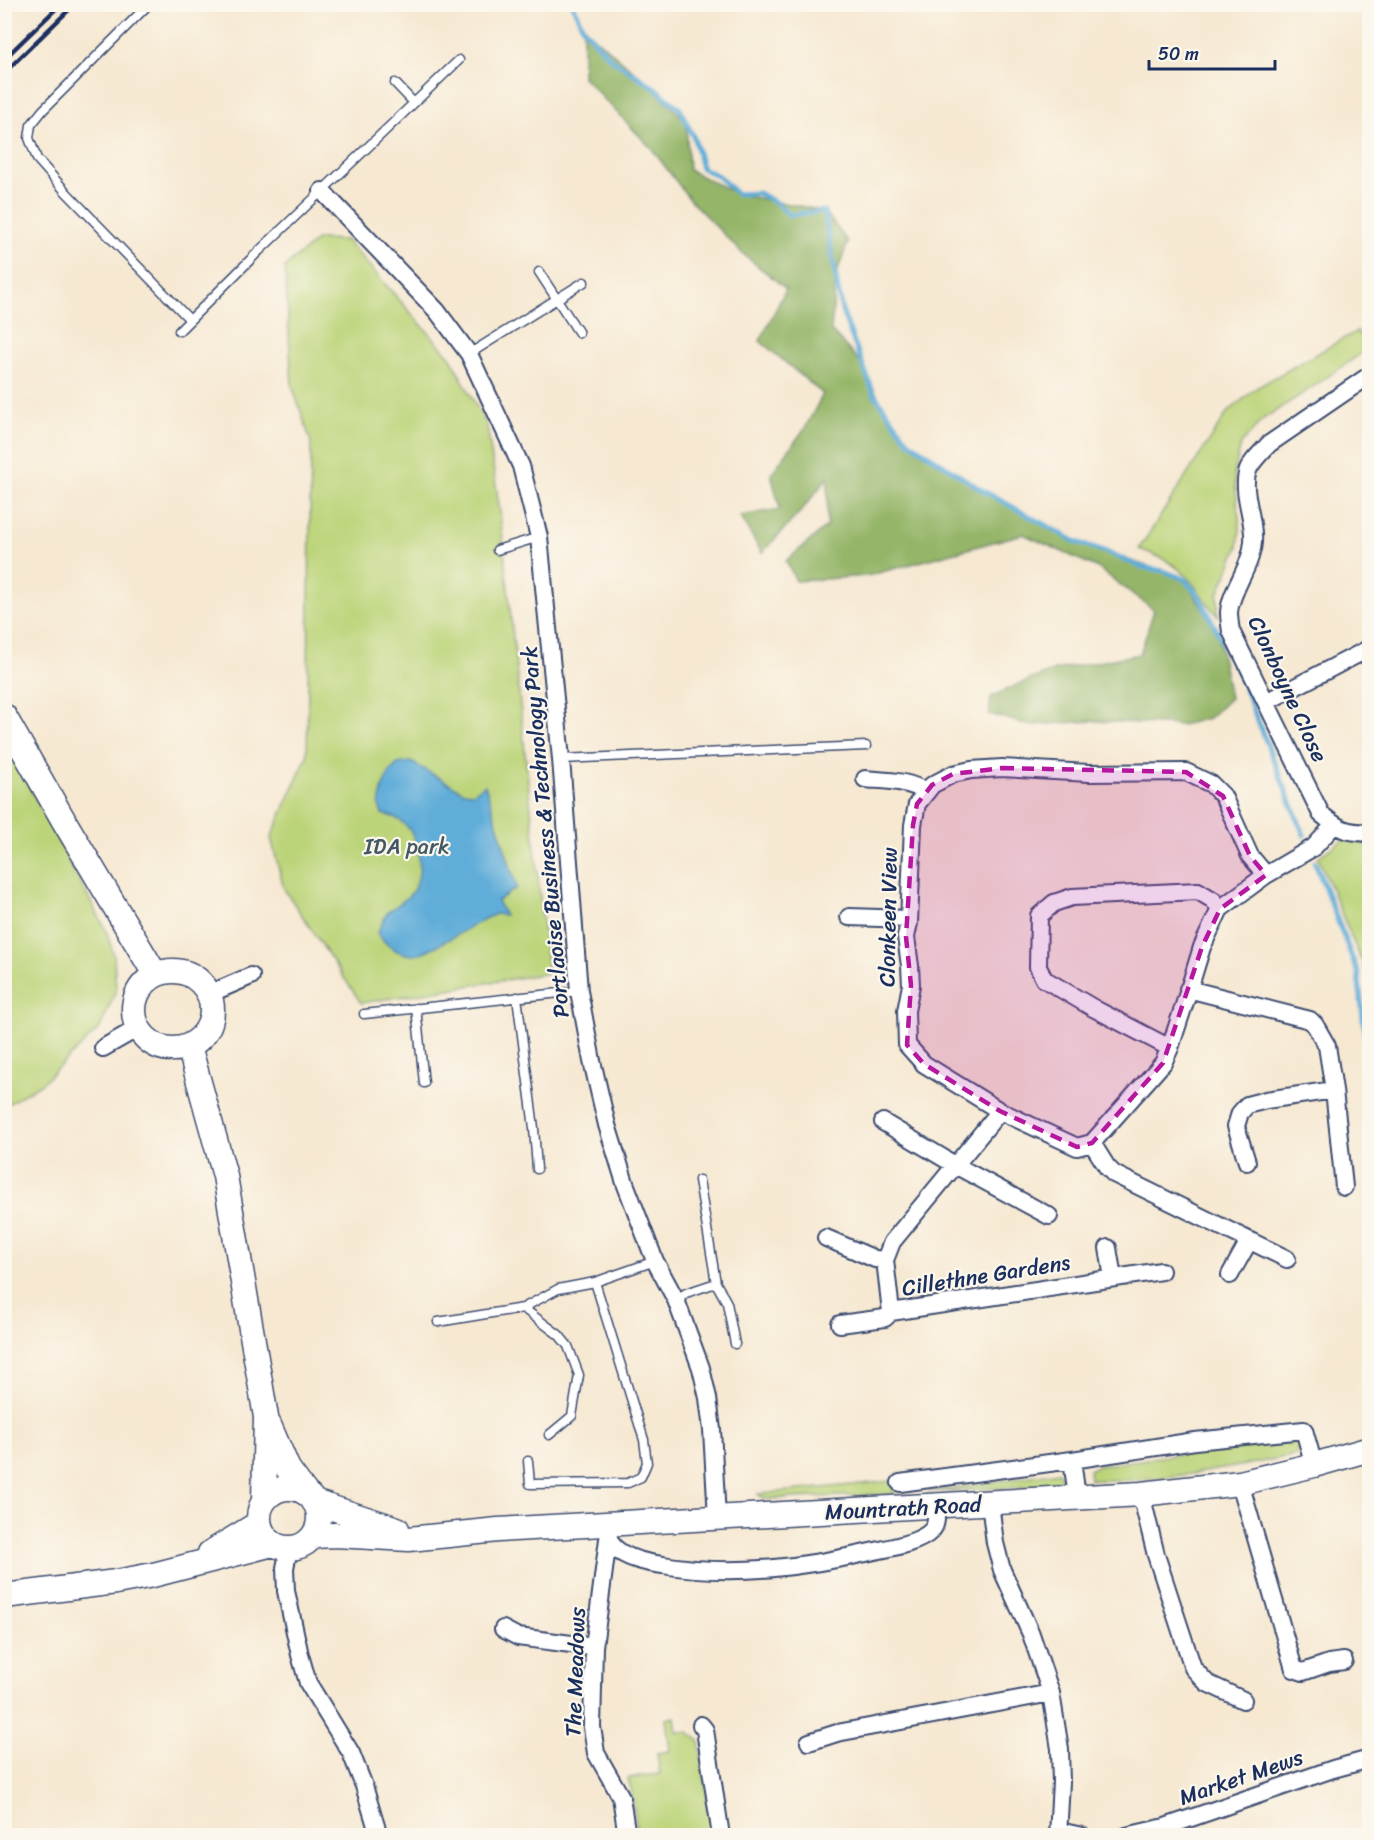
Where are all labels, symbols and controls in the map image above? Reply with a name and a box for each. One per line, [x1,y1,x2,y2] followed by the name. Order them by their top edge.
[1149,33,1275,71] scale bar
[1158,38,1199,70] text: 50 m
[1237,609,1339,769] street label: Clonboyne Close
[509,644,581,1019] street label: Portlaoise Business & Technology Park
[363,827,450,866] park label: IDA park
[867,847,909,987] street label: Clonkeen View
[899,1242,1073,1308] street label: Cillethne Gardens
[824,1484,984,1532] street label: Mountrath Road
[553,1605,597,1738] street label: The Meadows
[1173,1737,1309,1817] street label: Market Mews

